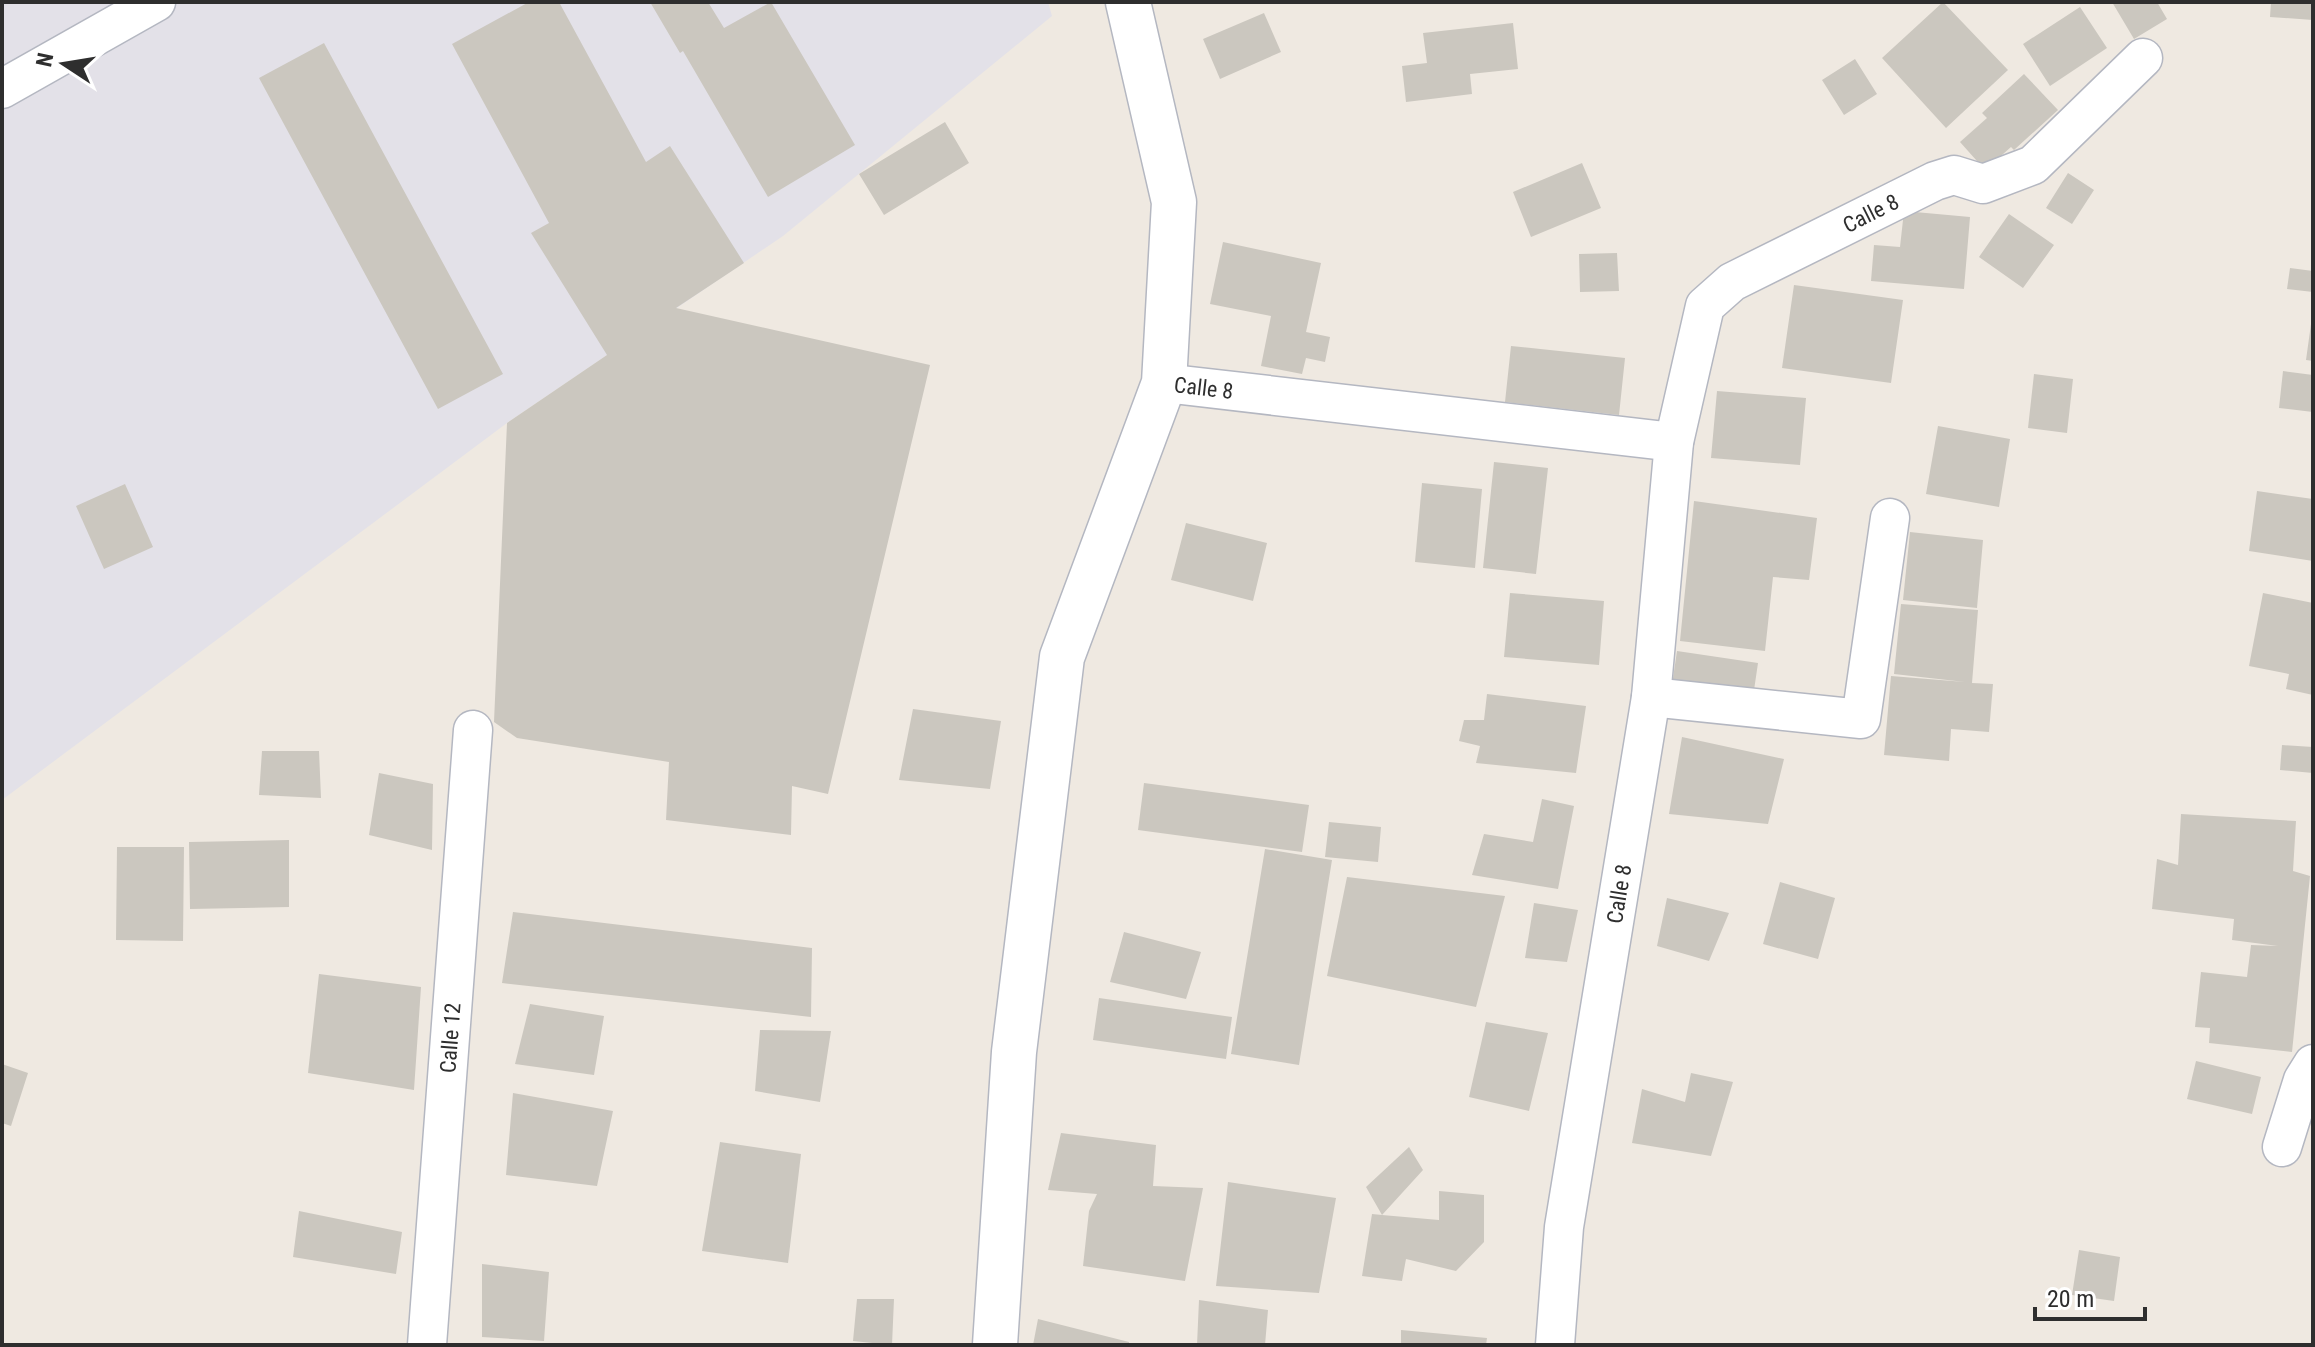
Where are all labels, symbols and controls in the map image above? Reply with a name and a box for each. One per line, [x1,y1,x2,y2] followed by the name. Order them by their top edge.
[24,24,104,104] north arrow
[31,51,59,69] text: N
[1839,189,1903,237] street label: Calle 8
[1173,372,1235,403] street label: Calle 8
[1602,862,1636,925] street label: Calle 8
[435,1002,465,1074] street label: Calle 12
[2035,1271,2145,1321] scale bar
[2047,1285,2094,1313] text: 20 m

